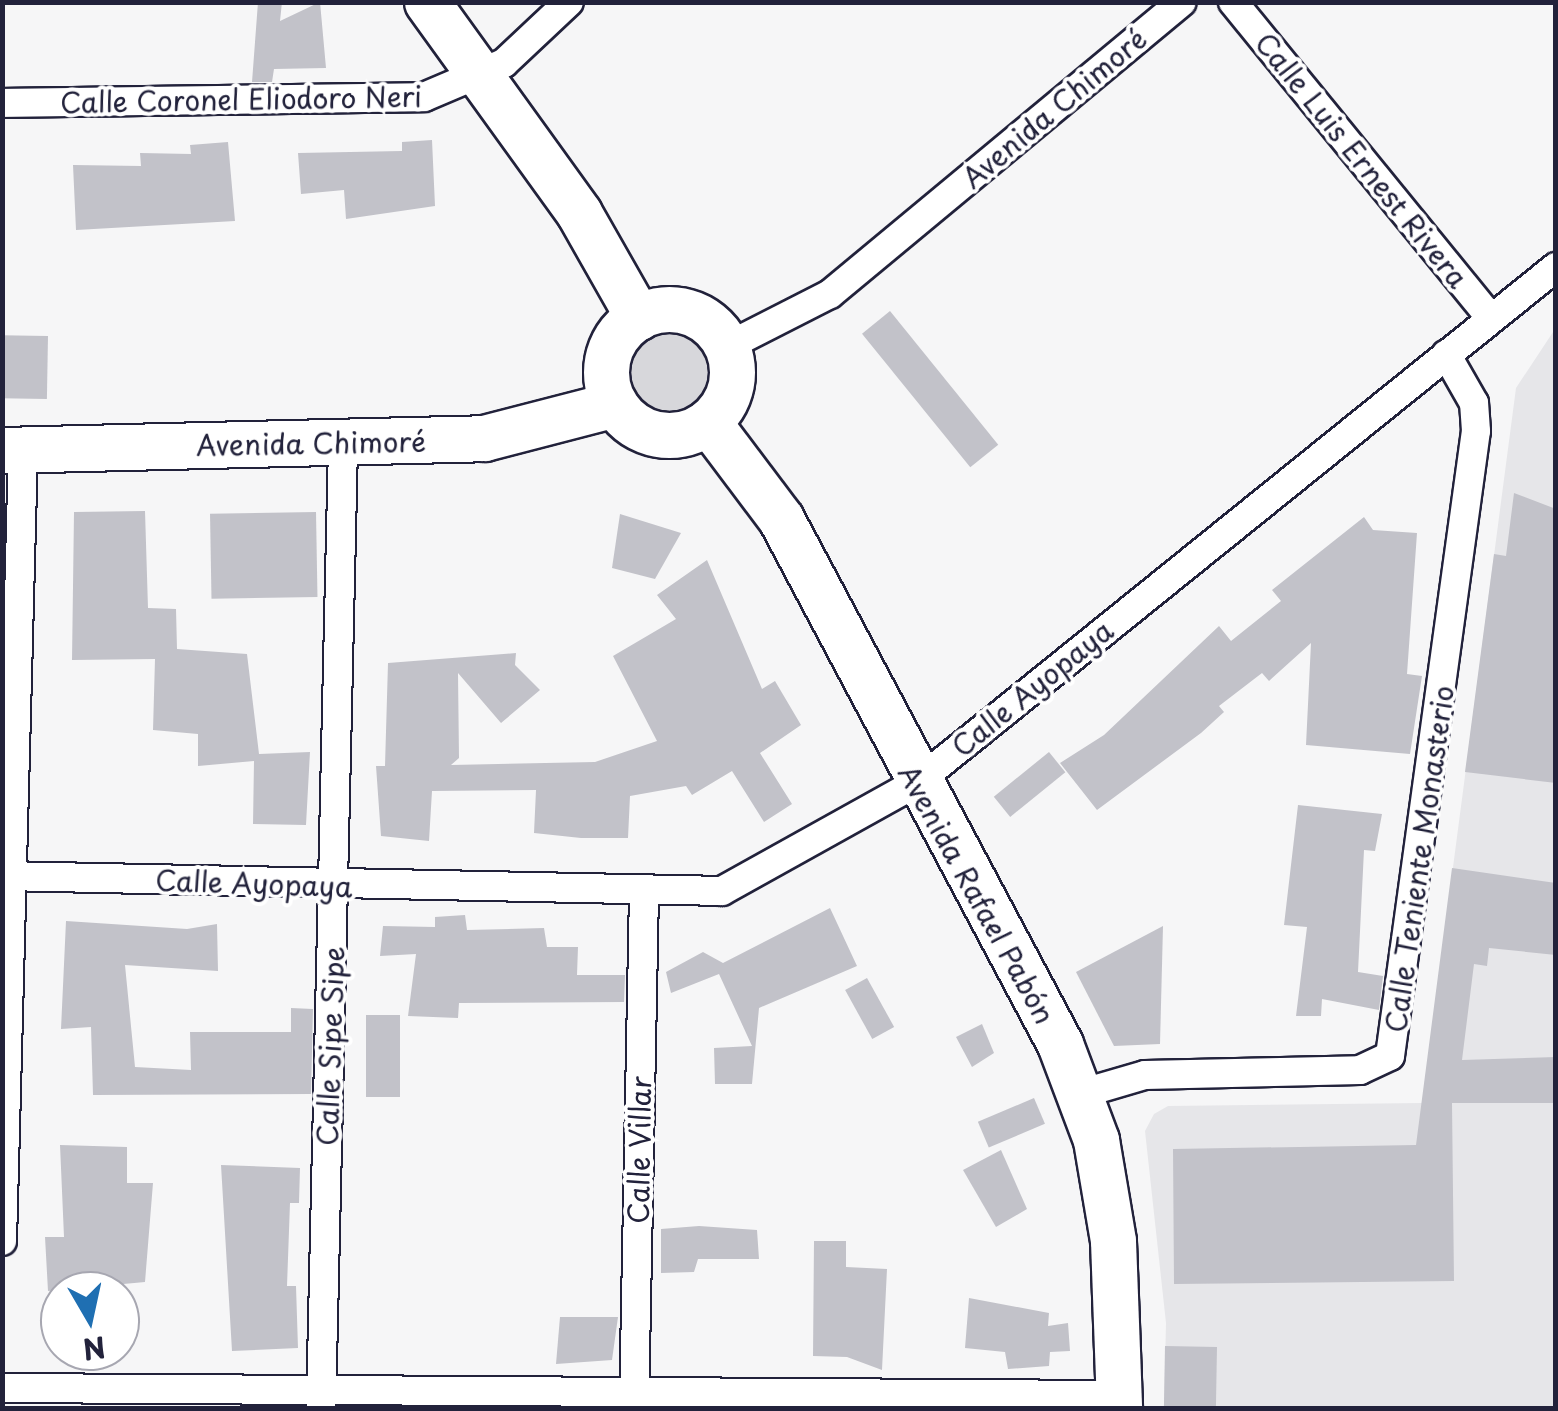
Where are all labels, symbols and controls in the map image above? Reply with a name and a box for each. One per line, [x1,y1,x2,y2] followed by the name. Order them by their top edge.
[955,21,1153,195] street label: Avenida Chimoré
[1248,25,1476,295] street label: Calle Luis Ernest Rivera
[58,79,424,119] street label: Calle Coronel Eliodoro Neri
[196,424,426,462] street label: Avenida Chimoré
[944,612,1120,764] street label: Calle Ayopaya
[1378,683,1460,1035] street label: Calle Teniente Monasterio
[891,758,1063,1030] street label: Avenida Rafael Pabón
[154,863,354,903] street label: Calle Ayopaya
[310,946,350,1146] street label: Calle Sipe Sipe
[621,1075,657,1225] street label: Calle Villar
[40,1271,140,1371] north arrow
[80,1326,109,1372] text: N

